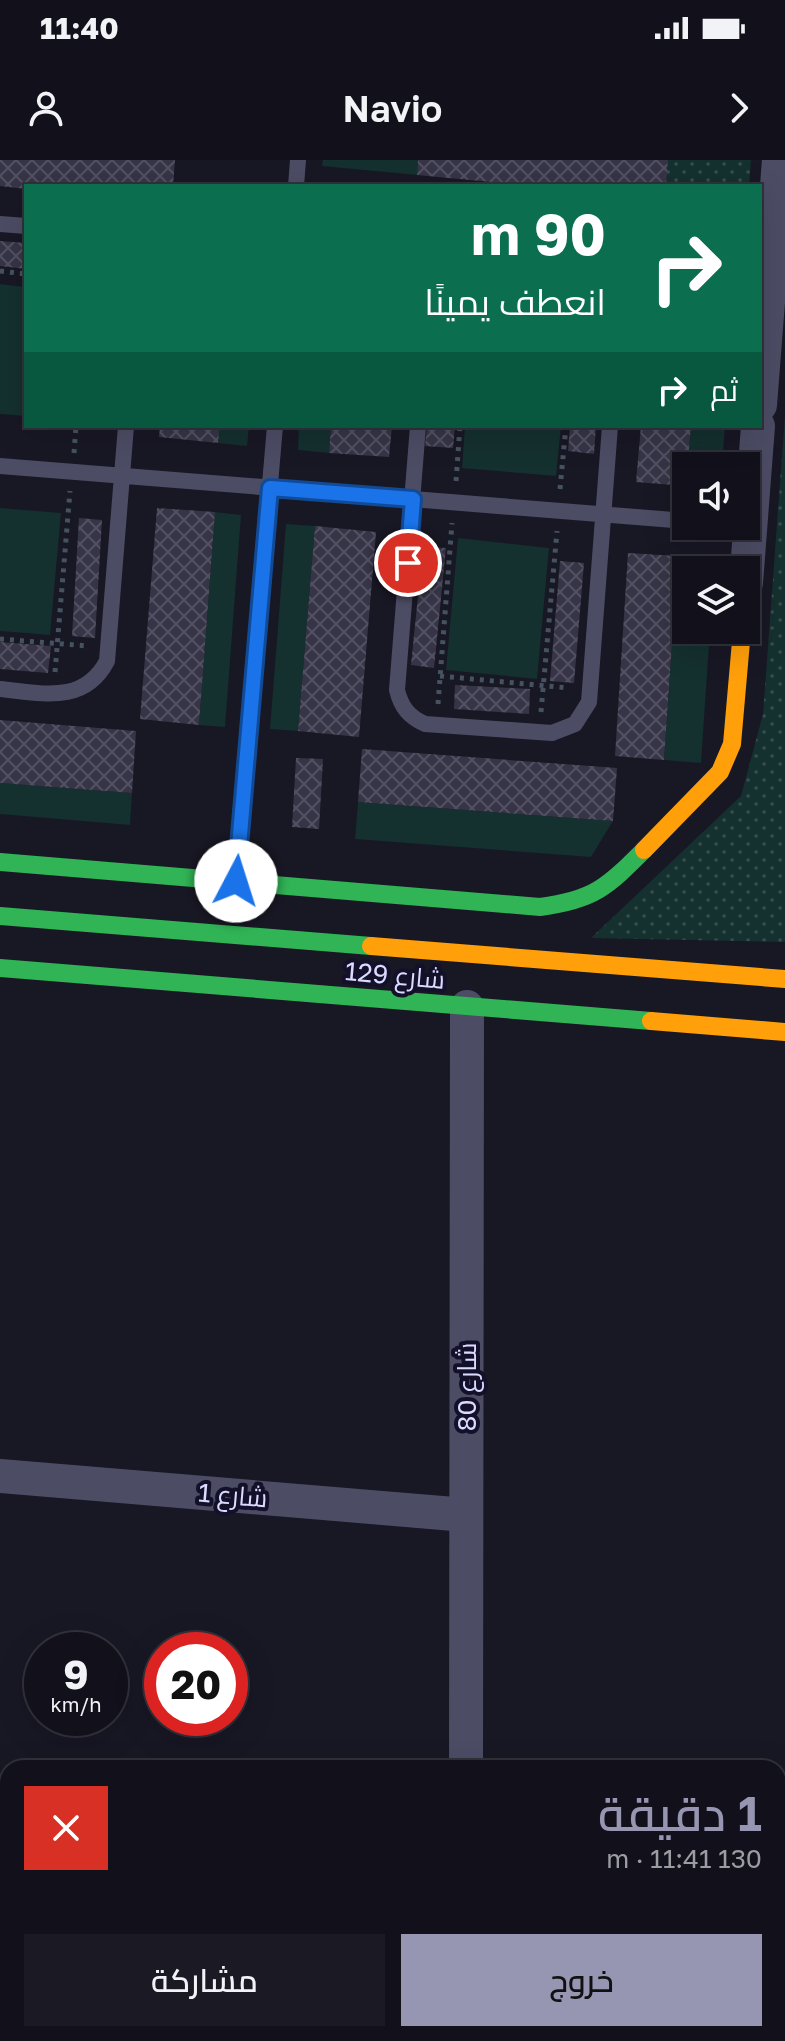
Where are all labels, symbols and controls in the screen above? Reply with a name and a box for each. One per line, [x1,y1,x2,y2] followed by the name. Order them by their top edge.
[40,10,119,46] text: 11:40
[24,86,68,130] icon: person
[717,86,761,130] icon: forward
[343,87,442,130] text: Navio
[471,200,606,267] text: 90 m
[634,216,738,320] icon: right
[424,280,606,323] text: انعطف يمينًا
[650,368,694,412] icon: right
[710,372,738,408] text: ثم
[672,452,760,644] map controls
[672,452,760,540] button: sound
[374,529,442,597] pin
[386,541,430,585] icon: arrive
[672,556,760,644] button: layers
[194,839,278,923] position arrow
[344,955,446,997] street label: شارع 129
[451,1343,484,1431] street label: شارع 80
[197,1477,269,1515] street label: شارع 1
[144,1632,248,1736] speed limit sign: 20
[63,1650,89,1698] text: 9
[51,1692,101,1716] text: km/h
[598,1784,762,1842] text: 1 دقيقة
[24,1786,108,1870] button: close
[606,1843,762,1874] text: 130 m · 11:41
[24,1934,385,2026] button: مشاركة
[401,1934,762,2026] button: خروج

